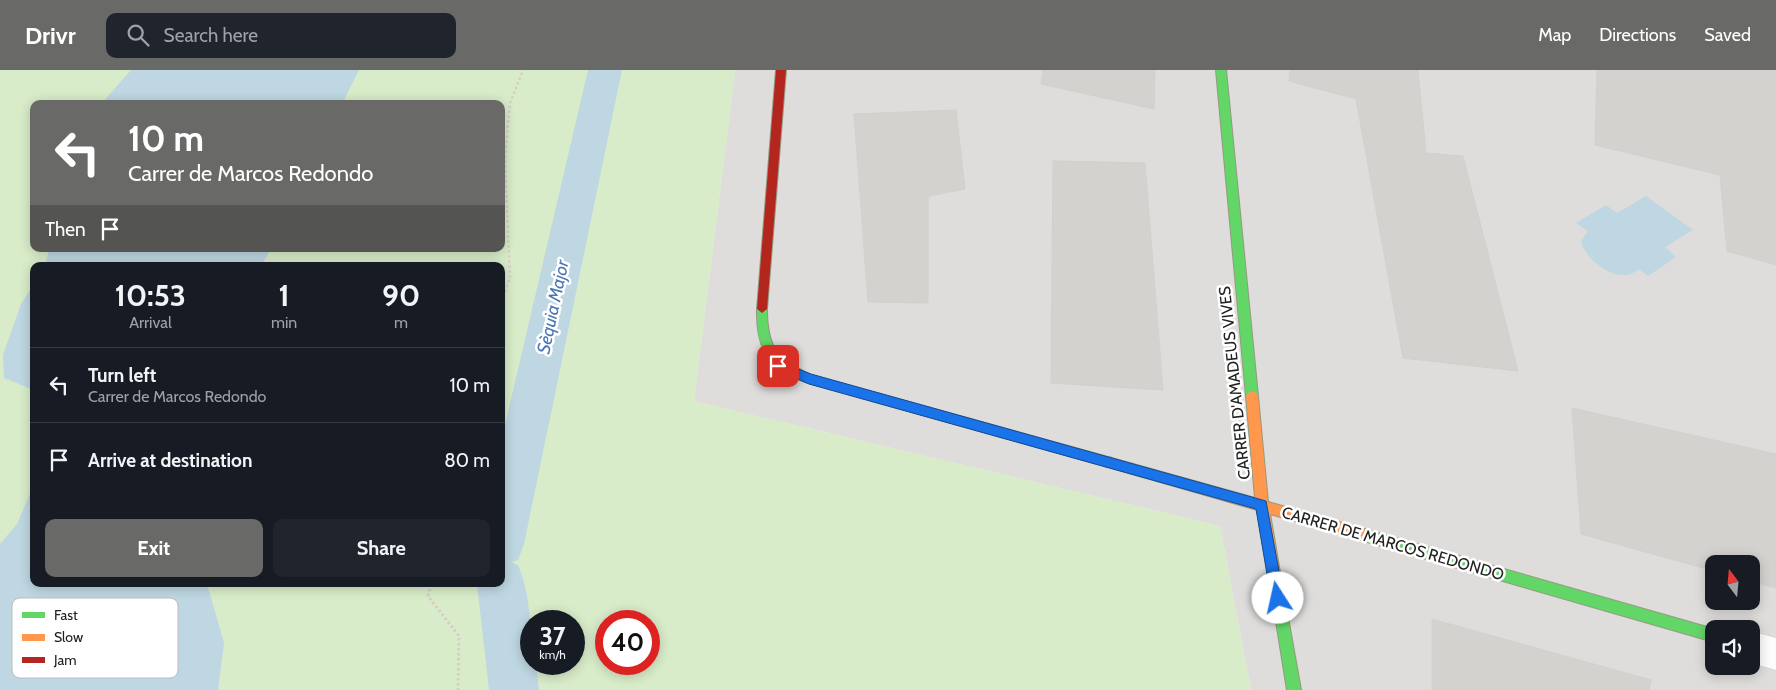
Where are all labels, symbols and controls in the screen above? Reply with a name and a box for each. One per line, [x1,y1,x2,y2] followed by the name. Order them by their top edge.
[106,13,456,58] search box
[25,21,76,50] text: Drivr
[124,21,152,49] icon: search
[164,24,258,47] text: Search here
[1538,24,1571,46] text: Map
[1599,24,1676,46] text: Directions
[1704,24,1751,46] text: Saved
[128,117,204,160] text: 10 m
[45,120,110,185] icon: left
[128,160,373,187] text: Carrer de Marcos Redondo
[96,215,124,243] icon: arrive
[45,218,86,241] text: Then
[532,257,574,356] water label: Sèquia Major
[115,277,186,314] text: 10:53
[279,277,290,314] text: 1
[382,277,420,314] text: 90
[1215,285,1254,481] street label: CARRER D'AMADEUS VIVES
[129,313,172,332] text: Arrival
[271,313,297,332] text: min
[394,313,408,332] text: m
[757,345,799,387] pin
[764,352,792,380] icon: arrive
[88,364,156,387] text: Turn left
[45,371,73,399] icon: left
[450,374,490,397] text: 10 m
[88,387,266,406] text: Carrer de Marcos Redondo
[45,446,73,474] icon: arrive
[88,449,252,472] text: Arrive at destination
[444,449,490,472] text: 80 m
[1280,503,1506,584] street label: CARRER DE MARCOS REDONDO
[45,519,263,577] button: Exit
[273,519,490,577] button: Share
[1705,555,1760,610] north arrow
[1705,555,1760,675] map controls
[1251,571,1303,623] position arrow
[12,598,178,678] legend
[54,606,78,624] text: Fast
[595,610,660,675] speed limit sign: 40
[1705,620,1760,675] button: sound
[539,621,566,651] text: 37
[54,628,83,646] text: Slow
[539,647,566,662] text: km/h
[53,651,76,669] text: Jam

